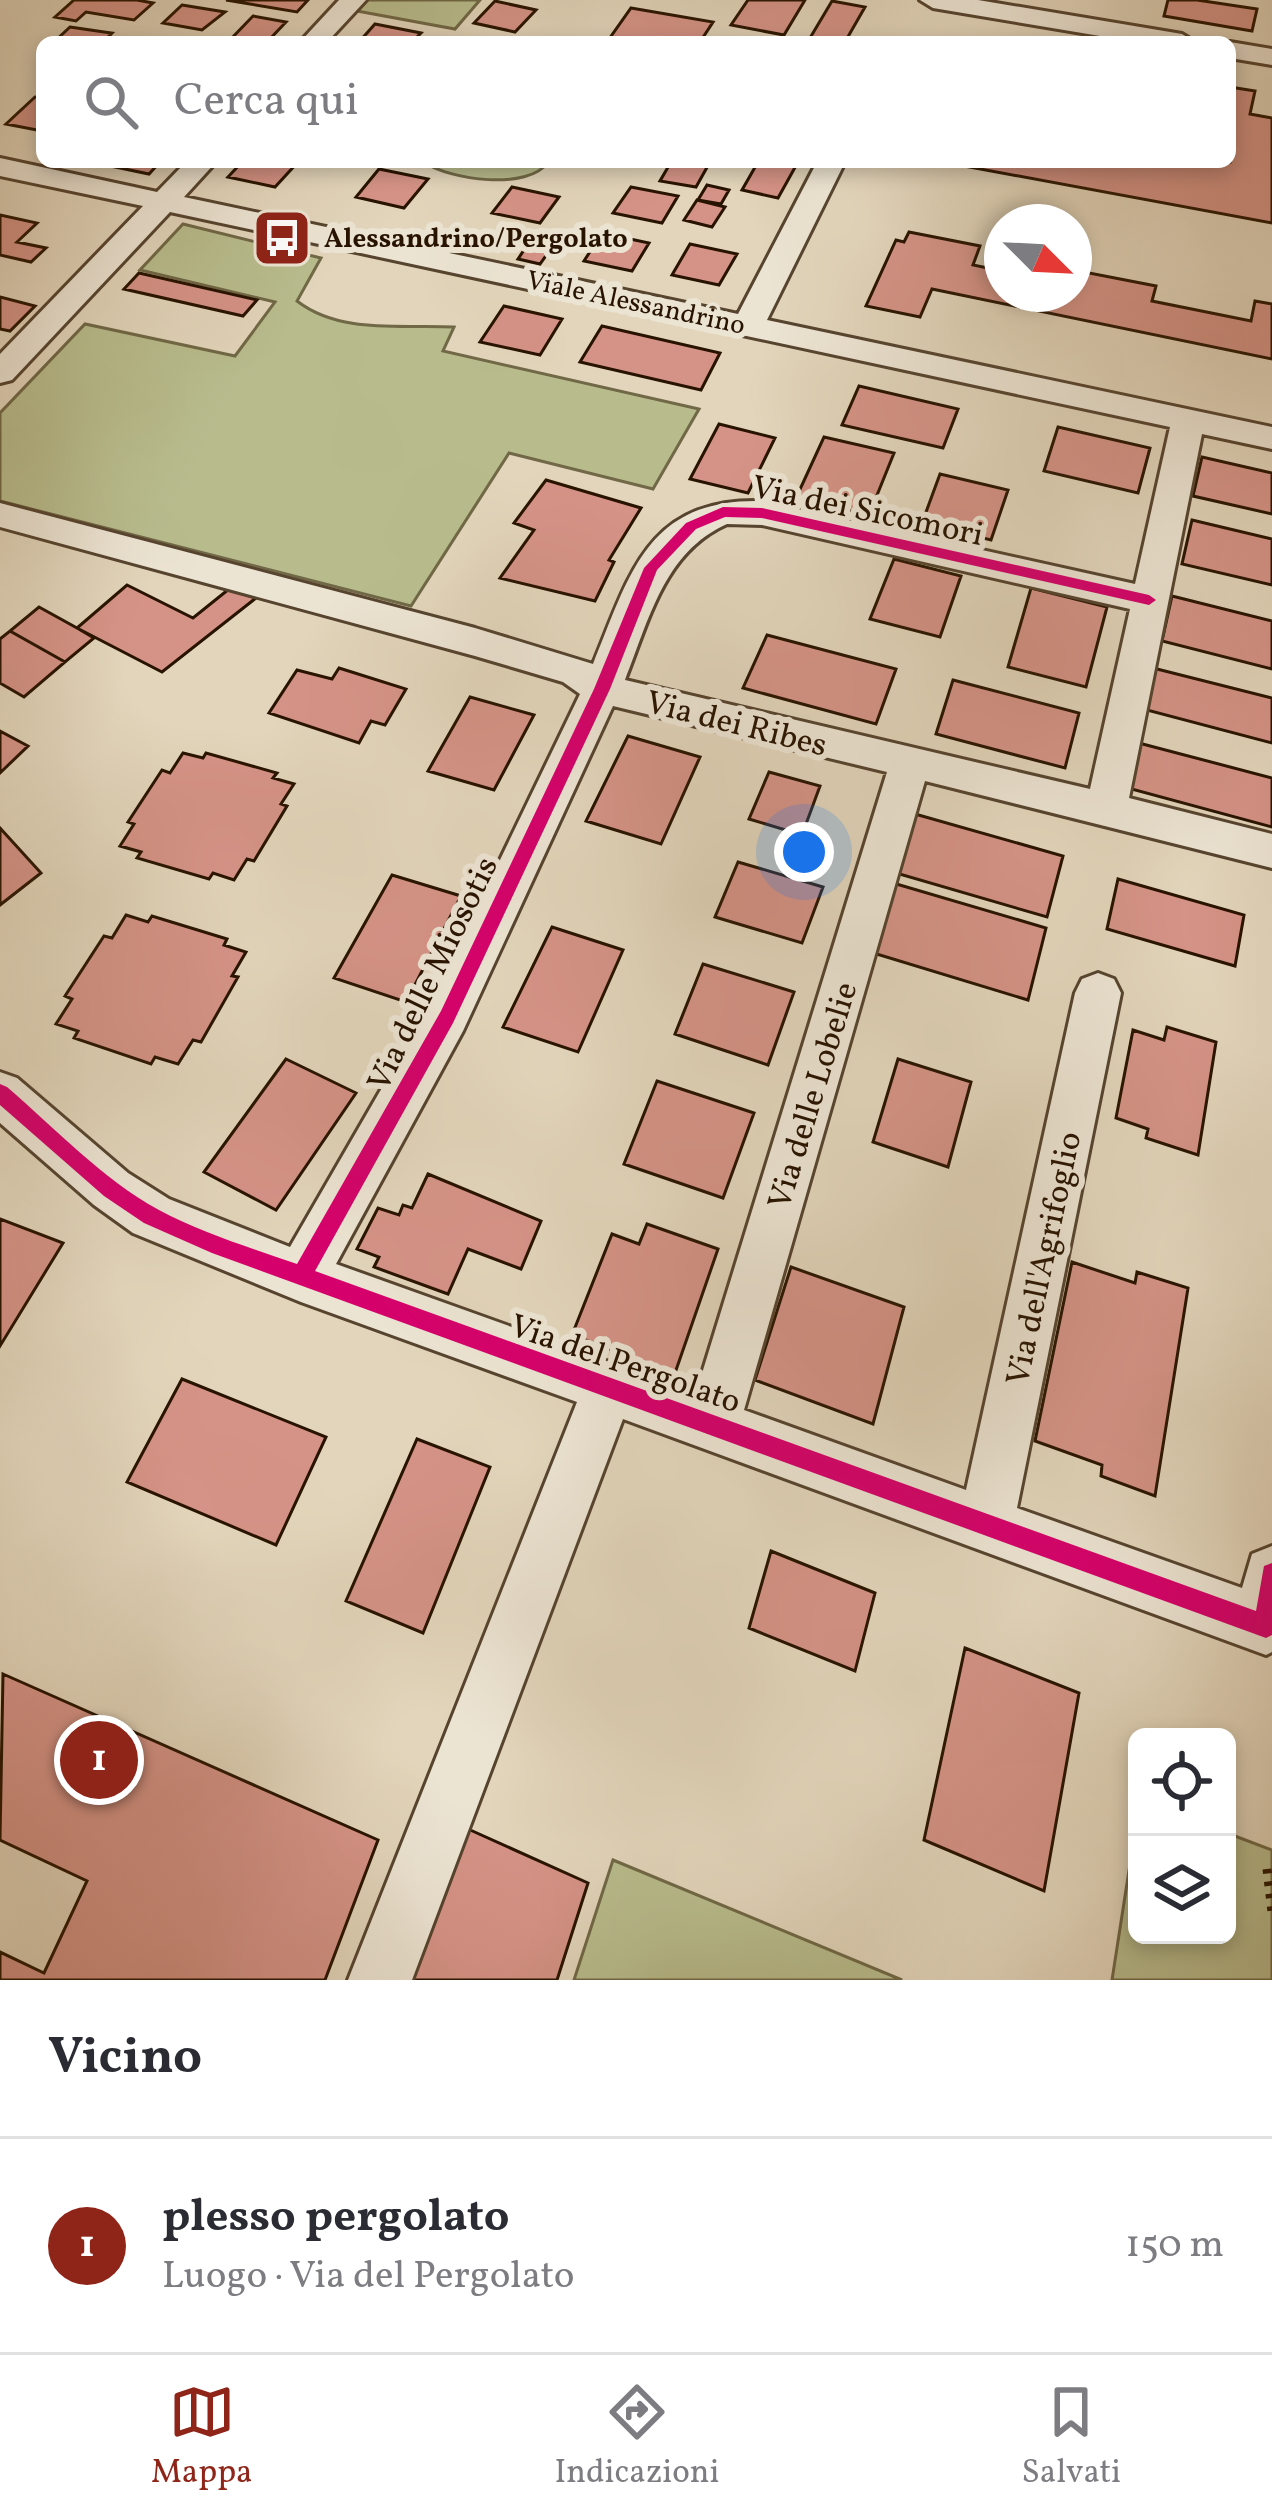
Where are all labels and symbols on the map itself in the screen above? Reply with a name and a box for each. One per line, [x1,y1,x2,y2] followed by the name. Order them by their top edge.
[984,204,1092,312] north arrow
[251,207,313,269] bus stop icon: Alessandrino/Pergolato
[324,221,628,259] place label: Alessandrino/Pergolato
[523,262,748,346] street label: Viale Alessandrino
[747,466,987,560] street label: Via dei Sicomori
[641,681,831,771] street label: Via dei Ribes
[774,822,834,882] your location
[358,850,511,1100] street label: Via delle Miosotis
[758,977,871,1215] street label: Via delle Lobelie
[997,1128,1095,1390] street label: Via dell'Agrifoglio
[503,1305,746,1427] street label: Via del Pergolato
[60,1715,138,1805] pin: 1

